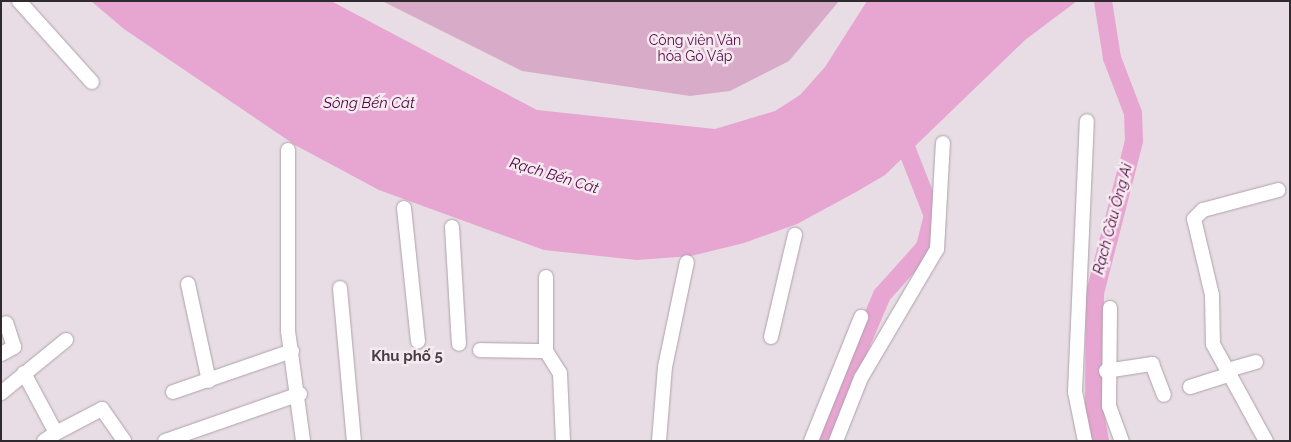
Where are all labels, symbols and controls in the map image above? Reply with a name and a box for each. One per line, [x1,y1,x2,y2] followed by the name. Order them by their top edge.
[648,32,742,64] park label: Công viên Văn hóa Gò Vấp
[323,95,415,113] water label: Sông Bến Cát
[508,154,600,198] water label: Rạch Bến Cát
[1090,161,1136,277] water label: Rạch Cầu Ông Ai
[371,348,443,366] district label: Khu phố 5

